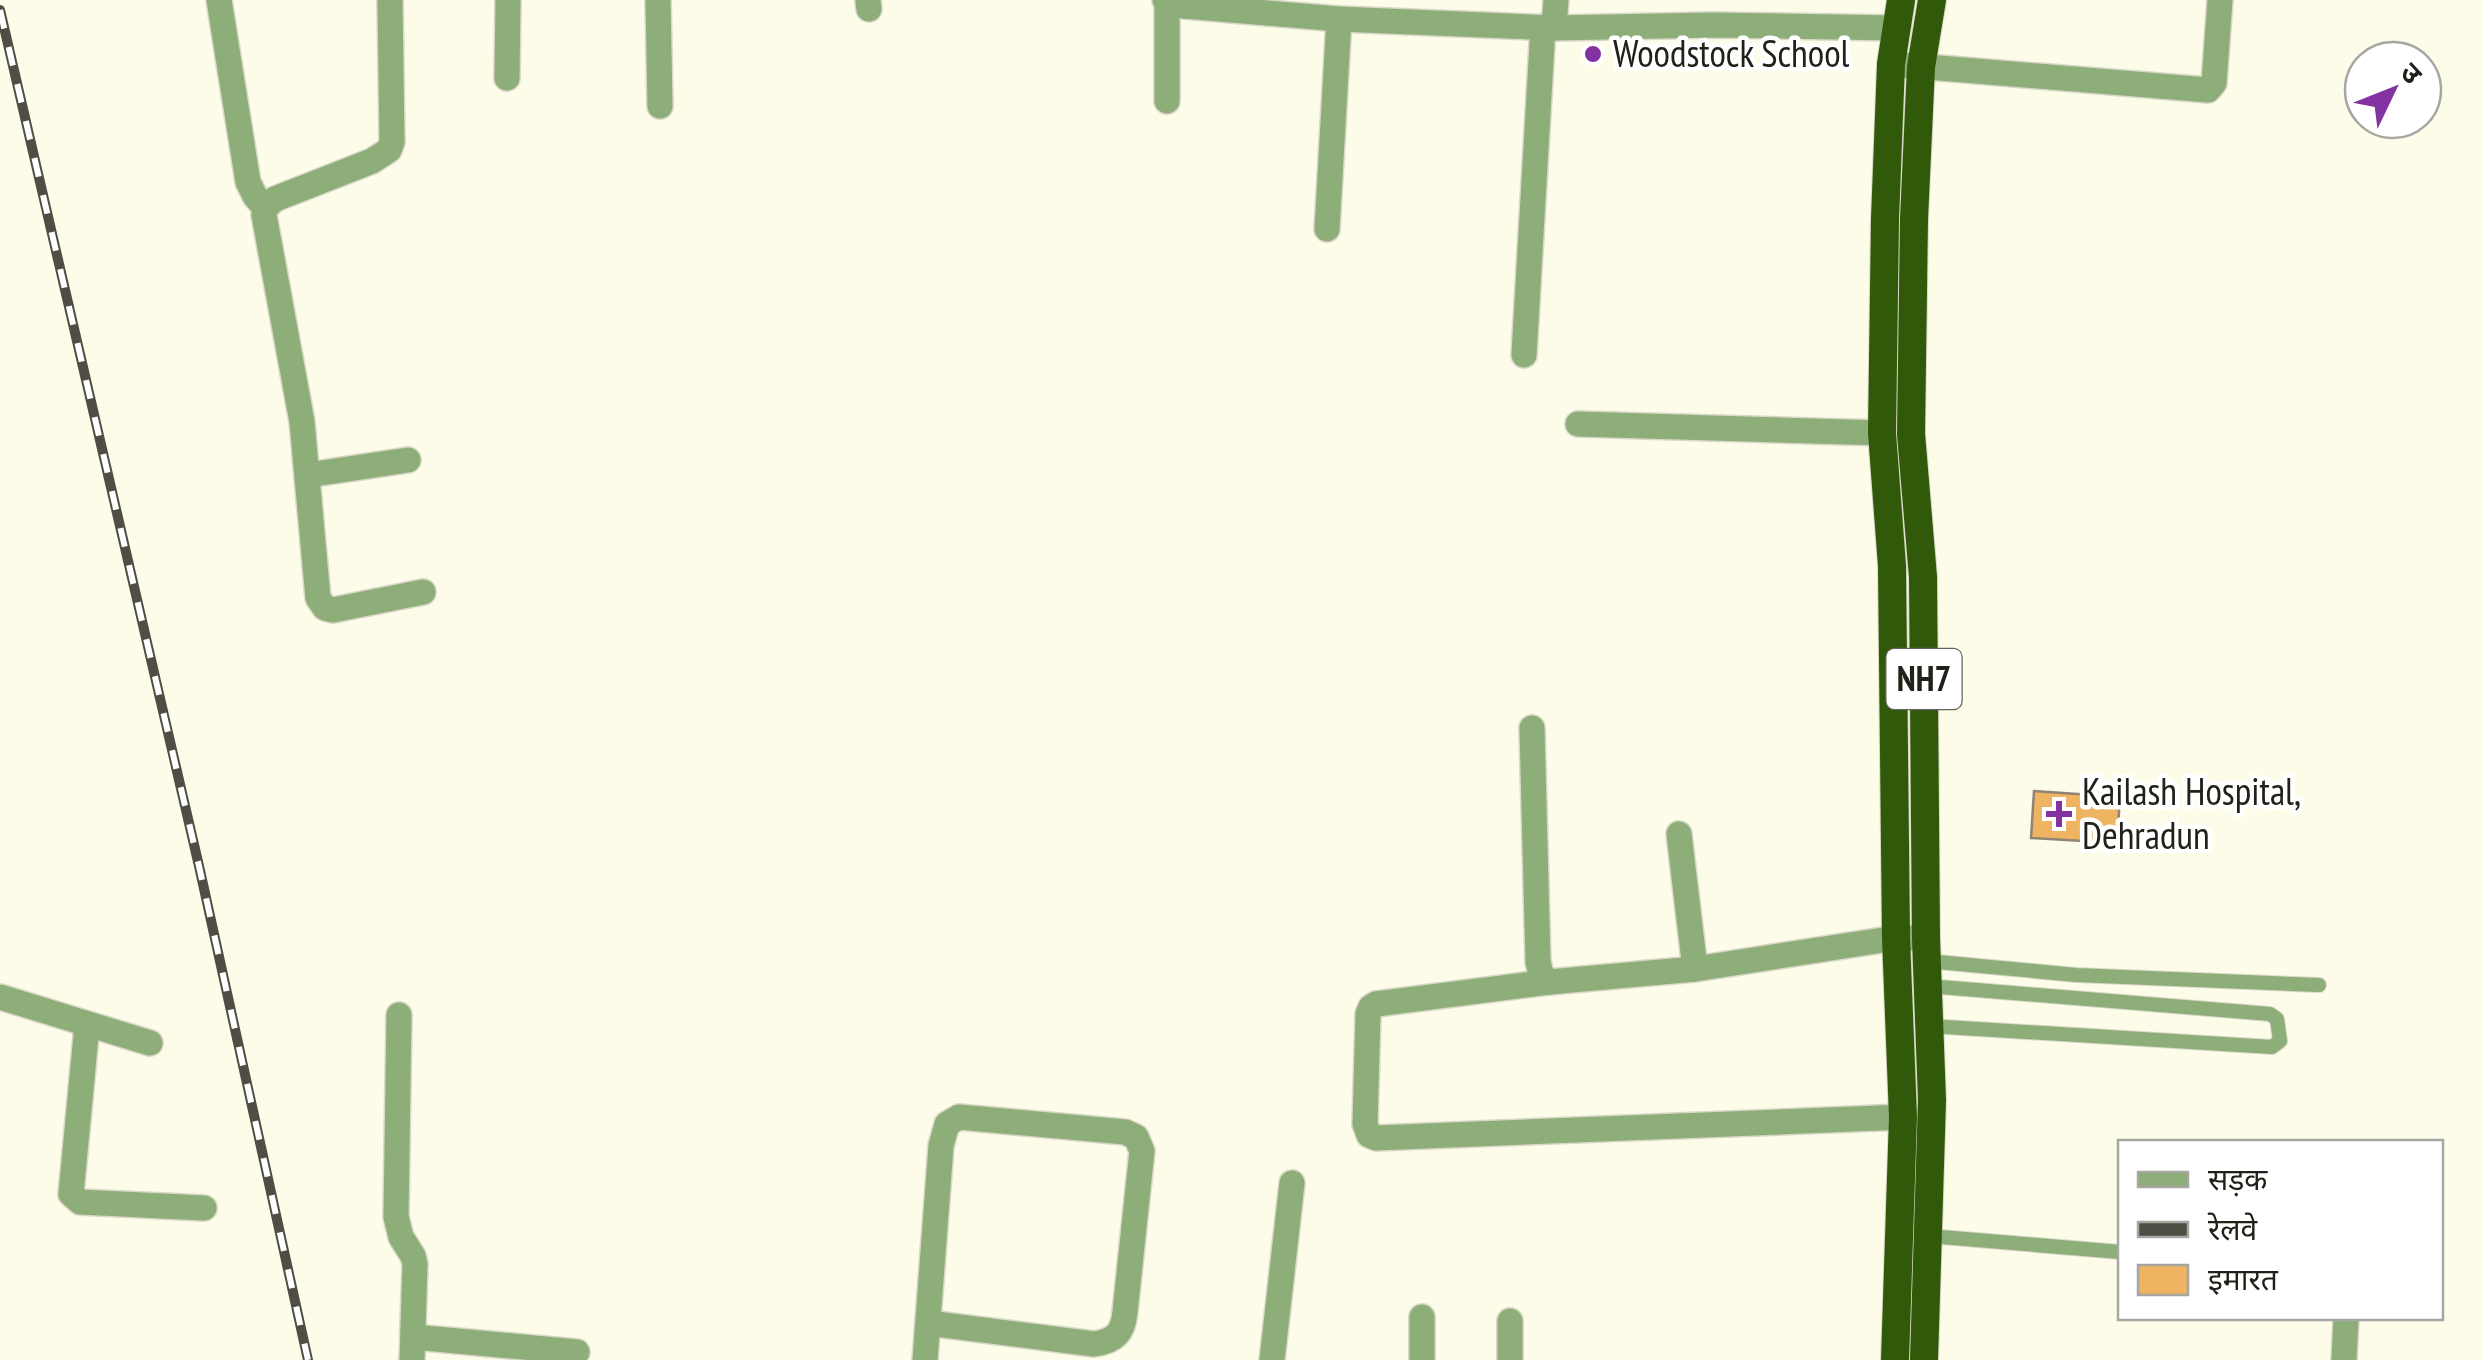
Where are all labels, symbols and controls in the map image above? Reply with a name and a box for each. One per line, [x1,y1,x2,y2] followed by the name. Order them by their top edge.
[1613,28,1850,77] place label: Woodstock School
[2343,40,2443,140] north arrow
[1582,43,1604,65] marker: Woodstock School
[2393,54,2431,92] text: उ
[1886,649,1962,709] road number: NH7
[2082,766,2301,859] place label: Kailash Hospital, Dehradun
[2046,801,2072,827] marker: Kailash Hospital, Dehradun
[2118,1140,2443,1320] legend
[2208,1159,2268,1198] text: सड़क
[2207,1209,2259,1248] text: रेलवे
[2208,1259,2279,1298] text: इमारत

